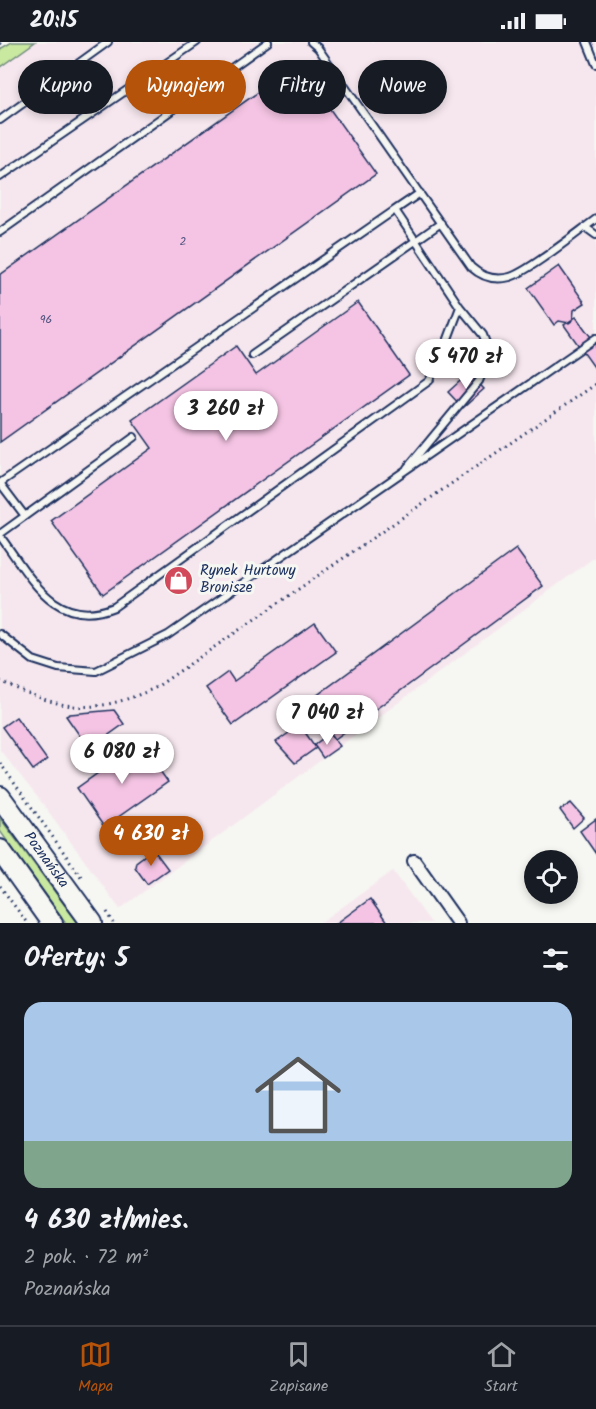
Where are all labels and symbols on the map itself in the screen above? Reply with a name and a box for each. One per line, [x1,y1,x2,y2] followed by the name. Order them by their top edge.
[180,232,187,251] house number: 2
[40,310,52,329] house number: 96
[404,339,528,390] pin: 5 470 zł
[164,391,288,442] pin: 3 260 zł
[200,559,297,600] place label: Rynek Hurtowy Bronisze
[163,564,195,596] shop icon: Rynek Hurtowy Bronisze
[265,695,389,746] pin: 7 040 zł
[60,734,184,785] pin: 6 080 zł
[89,816,213,867] pin: 4 630 zł
[17,827,75,893] street label: Poznańska

